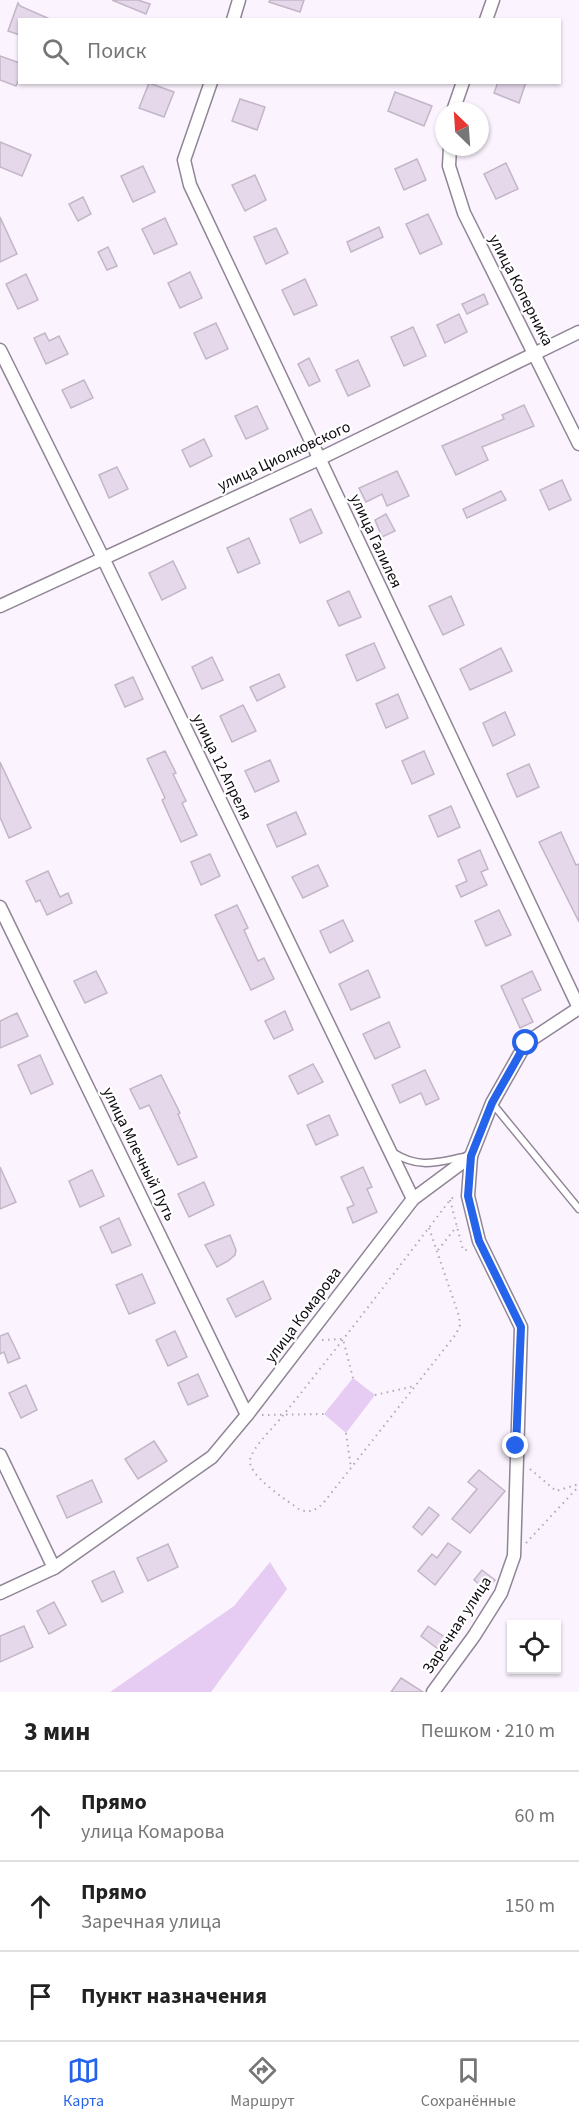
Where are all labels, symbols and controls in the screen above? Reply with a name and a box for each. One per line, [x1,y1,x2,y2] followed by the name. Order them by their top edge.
[18,18,561,84] search box
[39,35,72,68] icon: search
[87,35,146,67] text: Поиск
[435,102,489,156] north arrow
[483,230,559,350] street label: улица Коперника
[214,416,354,496] street label: улица Циолковского
[345,490,407,592] street label: улица Галилея
[187,710,257,824] street label: улица 12 Апреля
[512,1029,538,1055] route start
[97,1083,181,1225] street label: улица Млечный Путь
[260,1262,346,1368] street label: улица Комарова
[502,1432,528,1458] route end
[417,1572,497,1678] street label: Заречная улица
[507,1620,561,1674] map controls
[507,1620,561,1674] button: locate
[24,1713,90,1750] text: 3 мин
[421,1717,555,1745] text: Пешком · 210 m
[81,1786,147,1818] text: Прямо
[24,1800,57,1833] icon: ahead
[515,1802,555,1830] text: 60 m
[81,1818,225,1846] text: улица Комарова
[81,1876,147,1908] text: Прямо
[24,1890,57,1923] icon: ahead
[505,1892,555,1920] text: 150 m
[81,1908,221,1936] text: Заречная улица
[24,1980,57,2013] icon: arrive
[81,1980,267,2012] text: Пункт назначения
[63,2054,104,2112] tab: Карта
[230,2054,295,2112] tab: Маршрут
[421,2054,516,2112] tab: Сохранённые

